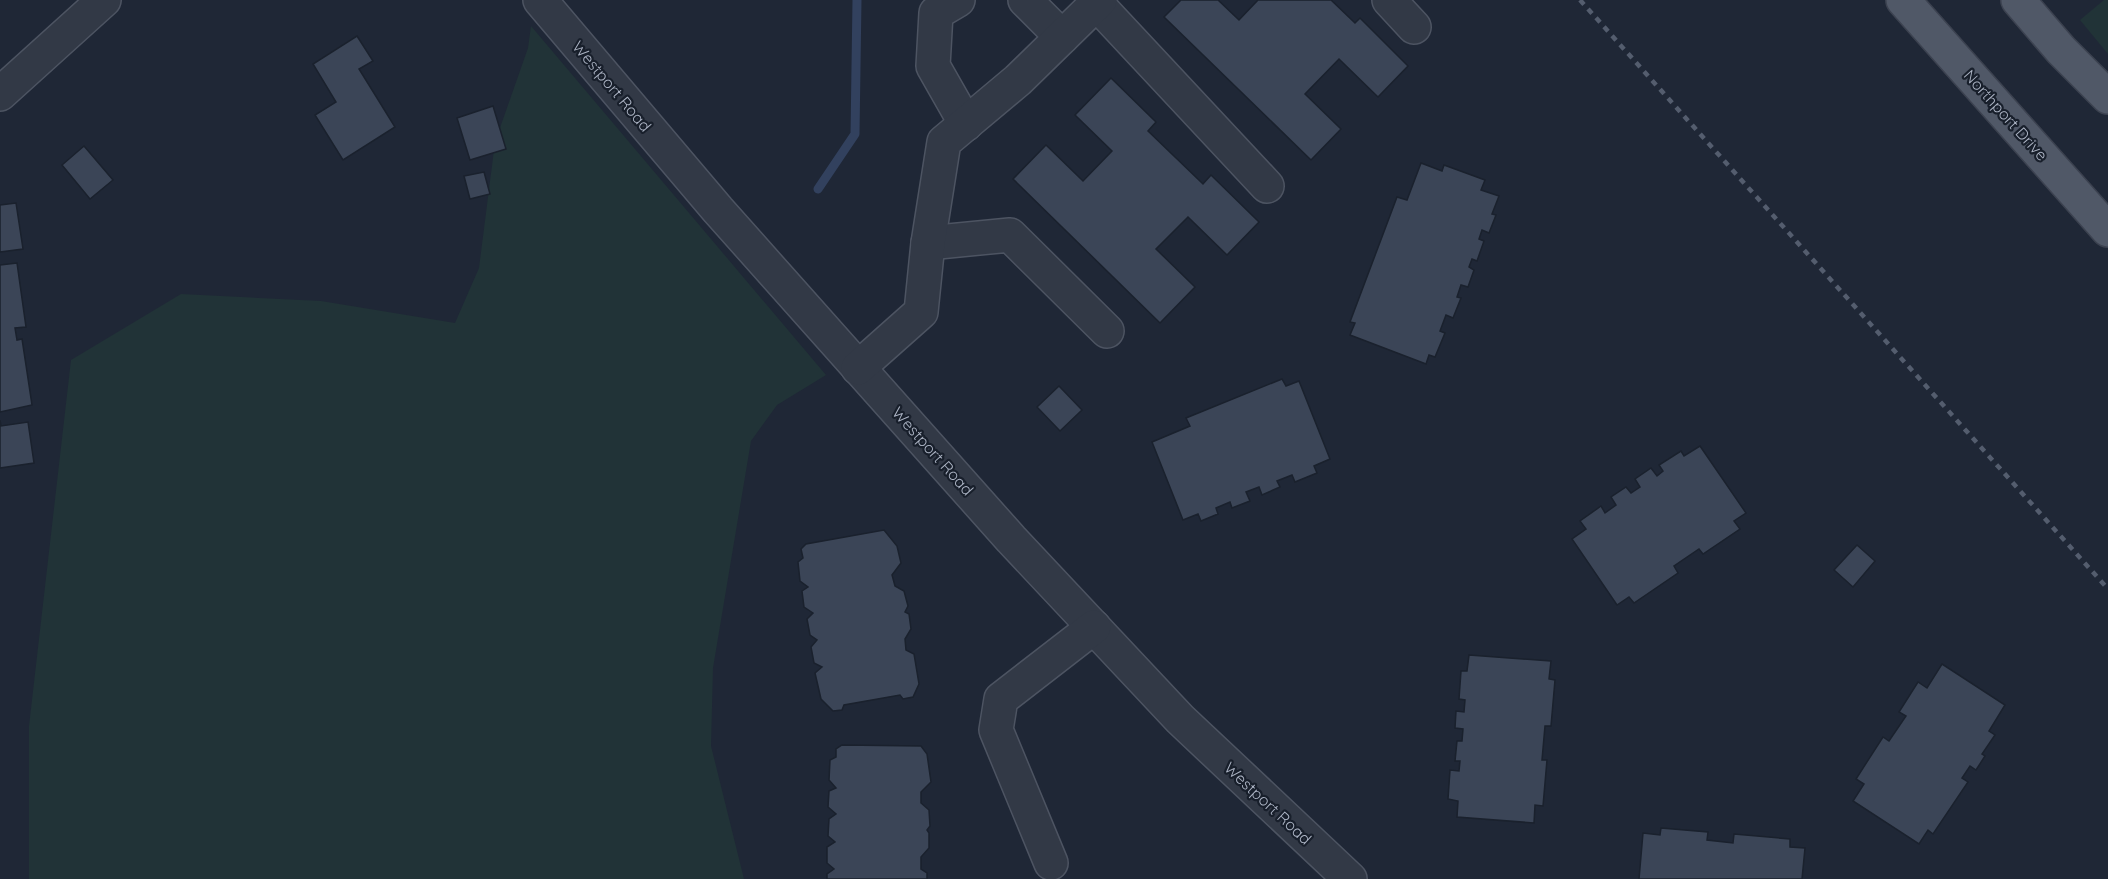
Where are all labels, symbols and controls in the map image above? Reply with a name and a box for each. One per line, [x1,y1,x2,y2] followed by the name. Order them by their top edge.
[568,37,656,135] street label: Westport Road
[1960,65,2052,165] street label: Northport Drive
[888,403,978,499] street label: Westport Road
[1220,757,1316,849] street label: Westport Road

